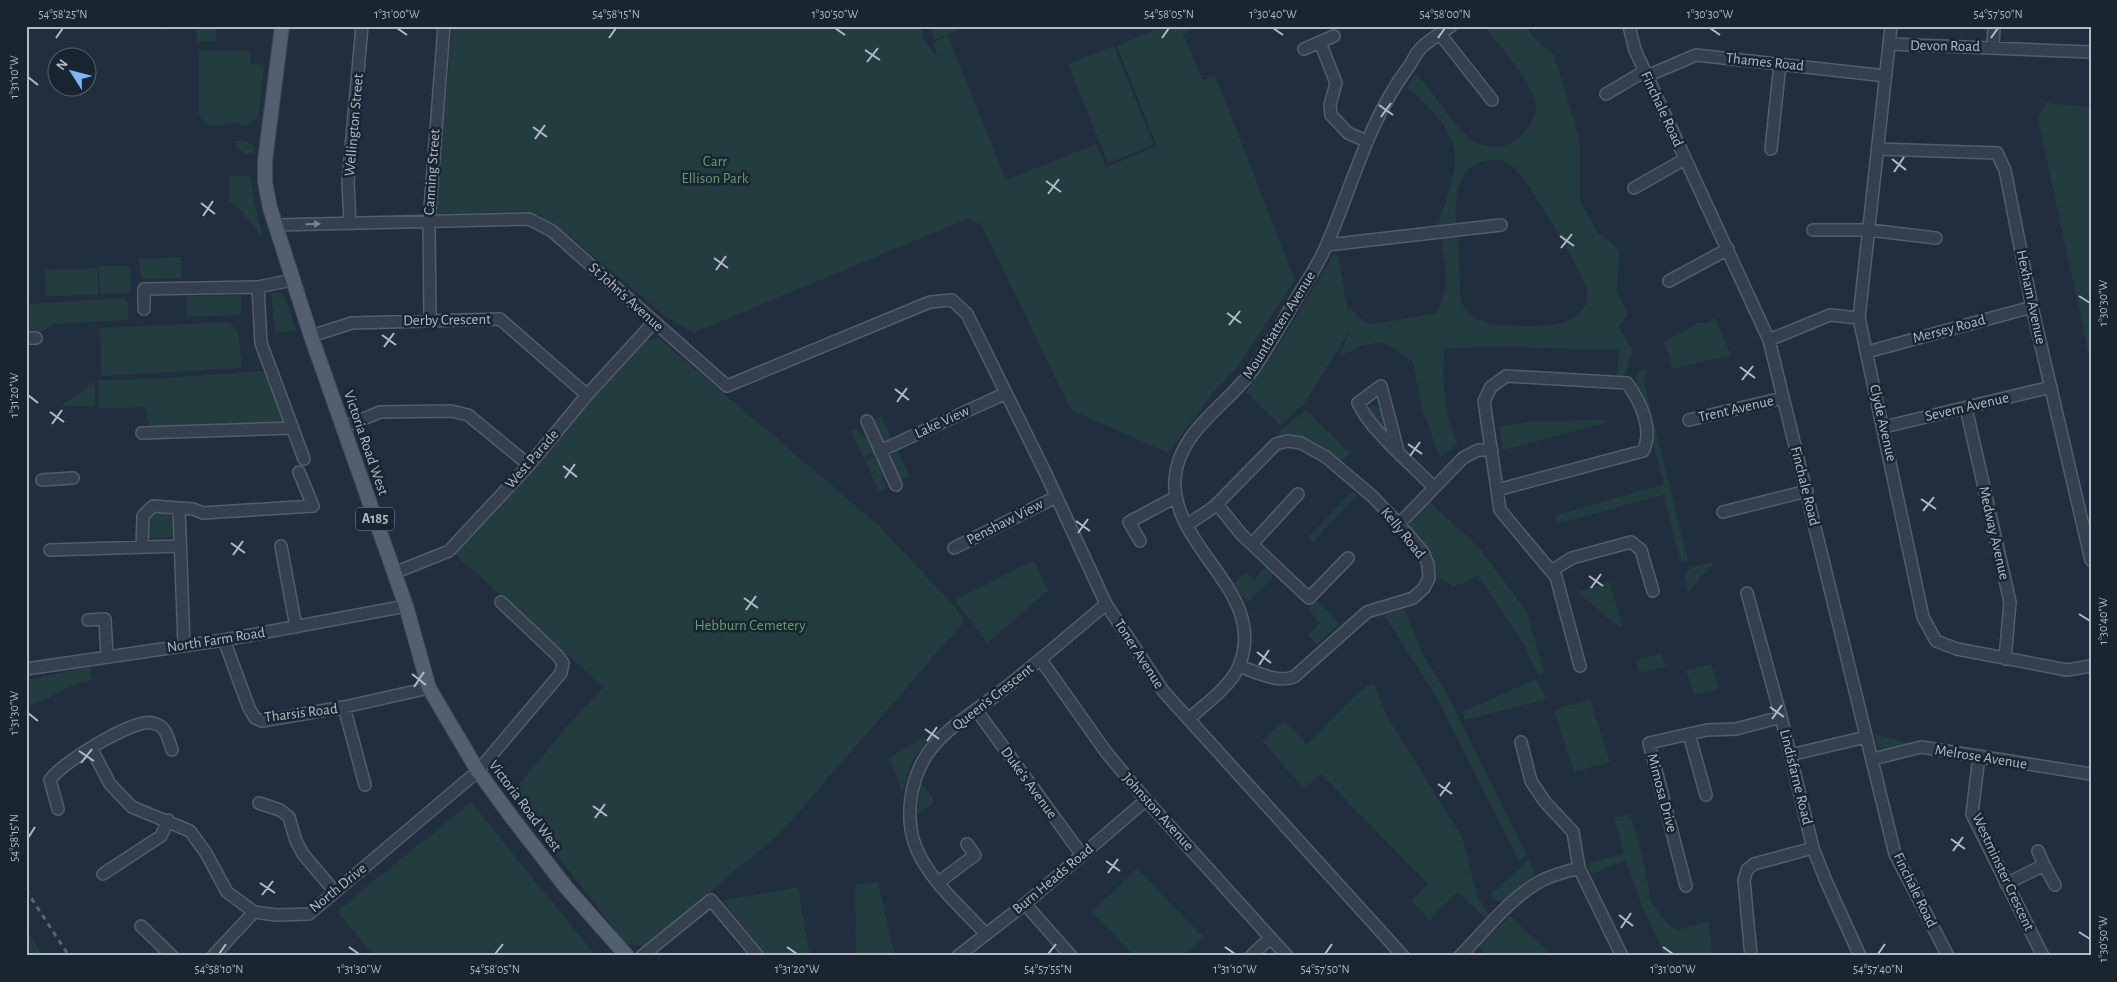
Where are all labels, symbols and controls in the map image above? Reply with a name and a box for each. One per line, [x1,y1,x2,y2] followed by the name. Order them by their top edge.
[38,8,88,20] text: 54°58'25"N
[374,8,420,20] text: 1°31'00"W
[592,8,640,20] text: 54°58'15"N
[812,8,859,20] text: 1°30'50"W
[1144,8,1194,20] text: 54°58'05"N
[1249,8,1297,20] text: 1°30'40"W
[1419,8,1471,20] text: 54°58'00"N
[1687,8,1733,20] text: 1°30'30"W
[1973,8,2023,20] text: 54°57'50"N
[1910,38,1980,54] street label: Devon Road
[48,48,98,98] north arrow
[1725,50,1805,74] street label: Thames Road
[8,55,20,99] text: 1°31'10"W
[54,57,71,73] text: N
[1638,69,1686,149] street label: Finchale Road
[342,73,366,177] street label: Wellington Street
[422,128,443,216] street label: Canning Street
[681,154,749,186] park label: Carr Ellison Park
[305,220,321,228] one-way arrow
[2014,248,2048,346] street label: Hexham Avenue
[586,260,666,334] street label: St John's Avenue
[1240,268,1318,381] street label: Mountbatten Avenue
[2097,280,2109,326] text: 1°30'30"W
[403,312,491,328] street label: Derby Crescent
[1911,312,1987,346] street label: Mersey Road
[8,372,20,417] text: 1°31'20"W
[1867,383,1899,463] street label: Clyde Avenue
[341,389,391,498] street label: Victoria Road West
[1924,390,2010,424] street label: Severn Avenue
[1697,393,1775,425] street label: Trent Avenue
[912,403,972,441] street label: Lake View
[502,426,562,491] street label: West Parade
[1788,445,1822,527] street label: Finchale Road
[1976,485,2012,581] street label: Medway Avenue
[964,496,1046,548] street label: Penshaw View
[1378,505,1428,562] street label: Kelly Road
[356,508,394,530] road number: A185
[2097,597,2109,645] text: 1°30'40"W
[1111,617,1167,691] street label: Toner Avenue
[694,618,806,633] park label: Hebburn Cemetery
[166,625,266,655] street label: North Farm Road
[950,661,1037,733] street label: Queen's Crescent
[8,691,20,735] text: 1°31'30"W
[264,701,339,725] street label: Tharsis Road
[1777,728,1815,826] street label: Lindisfarne Road
[1934,742,2028,772] street label: Melrose Avenue
[998,744,1060,822] street label: Duke's Avenue
[1644,752,1680,834] street label: Mimosa Drive
[486,758,564,855] street label: Victoria Road West
[1120,770,1197,854] street label: Johnston Avenue
[1969,811,2037,933] street label: Westminster Crescent
[8,814,20,862] text: 54°58'15"N
[1010,841,1096,917] street label: Burn Heads Road
[1890,850,1940,930] street label: Finchale Road
[307,861,369,915] street label: North Drive
[2097,915,2109,962] text: 1°30'50"W
[194,963,244,975] text: 54°58'10"N
[337,963,381,975] text: 1°31'30"W
[470,963,520,975] text: 54°58'05"N
[775,963,820,975] text: 1°31'20"W
[1024,963,1072,975] text: 54°57'55"N
[1213,963,1257,975] text: 1°31'10"W
[1300,963,1350,975] text: 54°57'50"N
[1650,963,1696,975] text: 1°31'00"W
[1853,963,1903,975] text: 54°57'40"N

